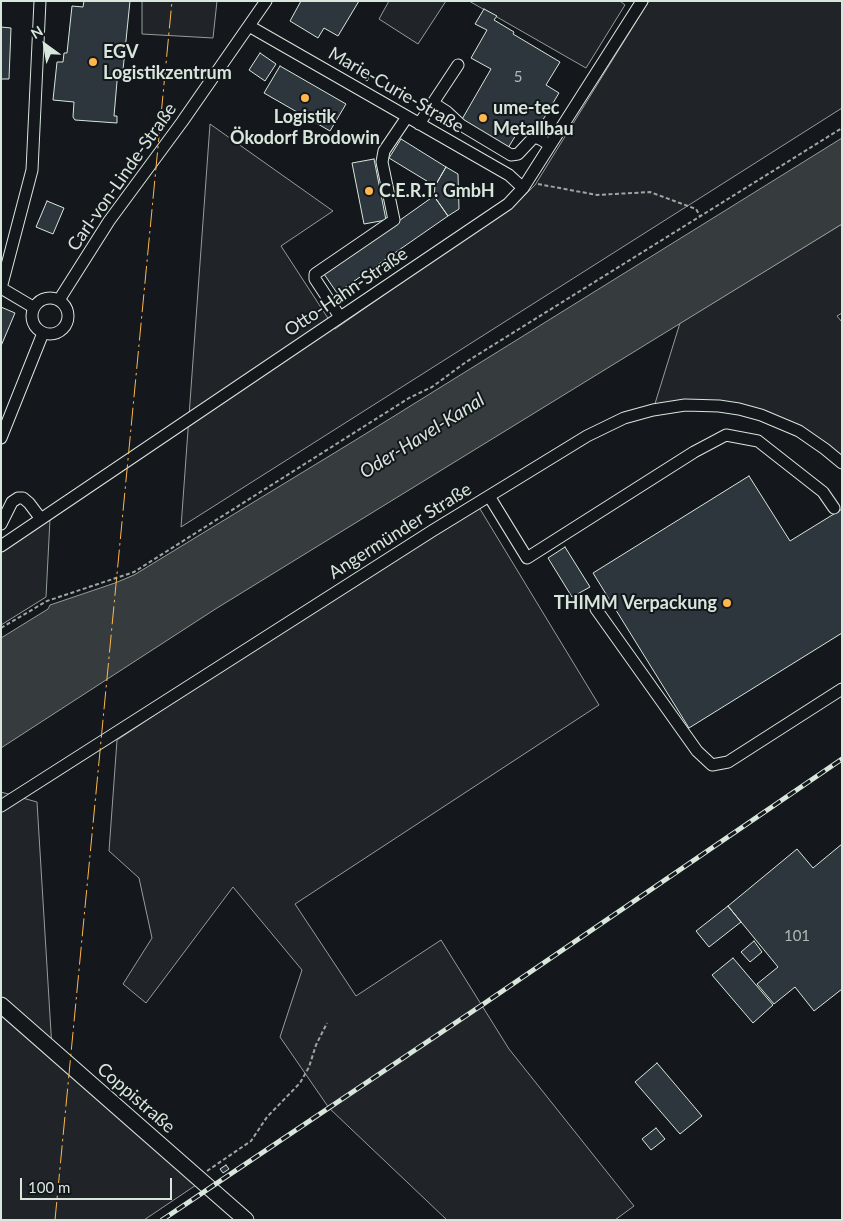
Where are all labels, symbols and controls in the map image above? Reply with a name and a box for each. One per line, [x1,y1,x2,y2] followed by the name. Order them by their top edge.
[20,20,70,70] north arrow
[28,22,46,42] text: N
[103,41,232,84] place label: EGV Logistikzentrum
[325,43,467,137] street label: Marie-Curie-Straße
[87,56,99,68] marker: EGV Logistikzentrum
[514,68,522,86] house number: 5
[299,92,311,104] marker: Logistik Ökodorf Brodowin
[493,97,574,140] place label: ume-tec Metallbau
[63,99,181,255] street label: Carl-von-Linde-Straße
[230,106,380,148] place label: Logistik Ökodorf Brodowin
[477,112,489,124] marker: ume-tec Metallbau
[379,180,495,202] place label: C.E.R.T. GmbH
[363,185,375,197] marker: C.E.R.T. GmbH
[280,243,412,341] street label: Otto-Hahn-Straße
[355,388,489,484] water label: Oder-Havel-Kanal
[325,478,475,584] street label: Angermünder Straße
[554,592,717,614] place label: THIMM Verpackung
[721,597,733,609] marker: THIMM Verpackung
[784,927,810,945] house number: 101
[93,1058,179,1138] street label: Coppistraße
[22,1168,175,1200] scale bar
[28,1178,70,1196] text: 100 m

